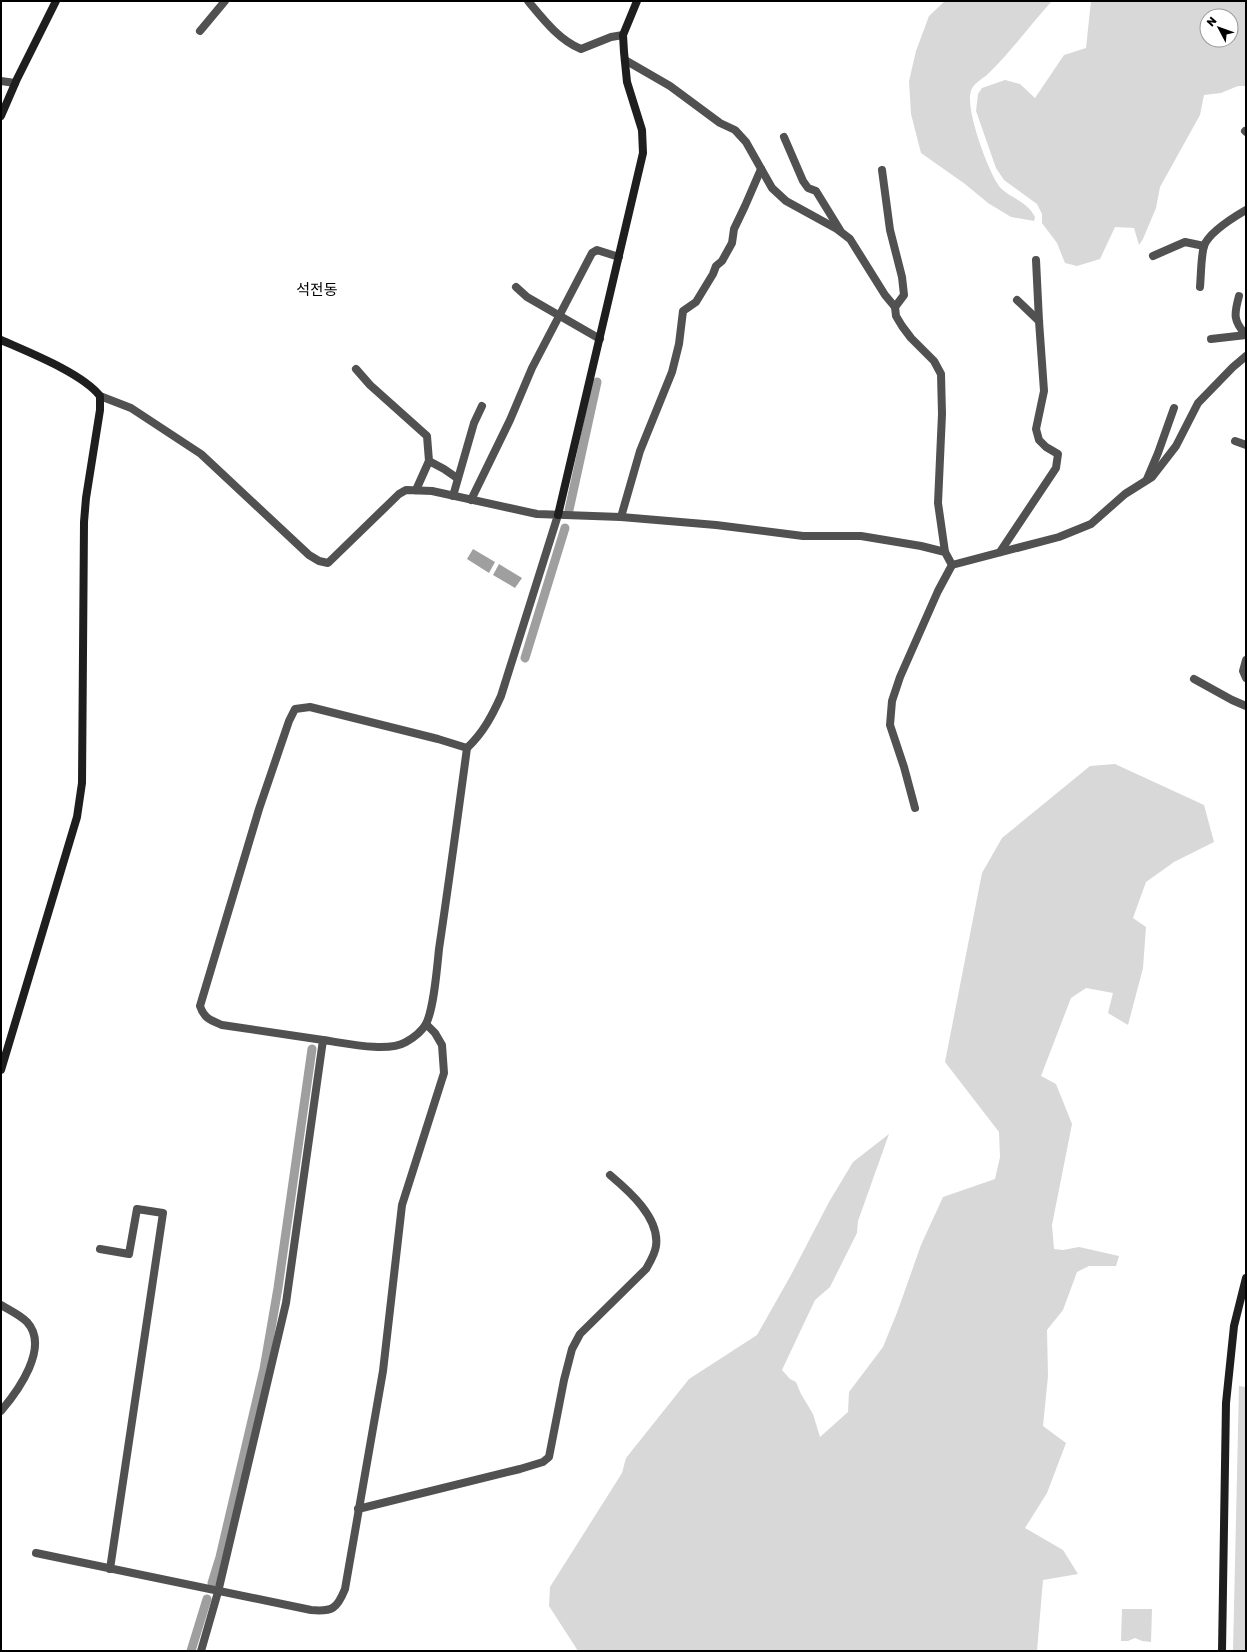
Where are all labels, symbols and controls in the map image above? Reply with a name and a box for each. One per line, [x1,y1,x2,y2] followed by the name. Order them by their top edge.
[1199,8,1239,48] north arrow
[1203,14,1219,29] text: N
[296,280,338,298] district label: 석전동

